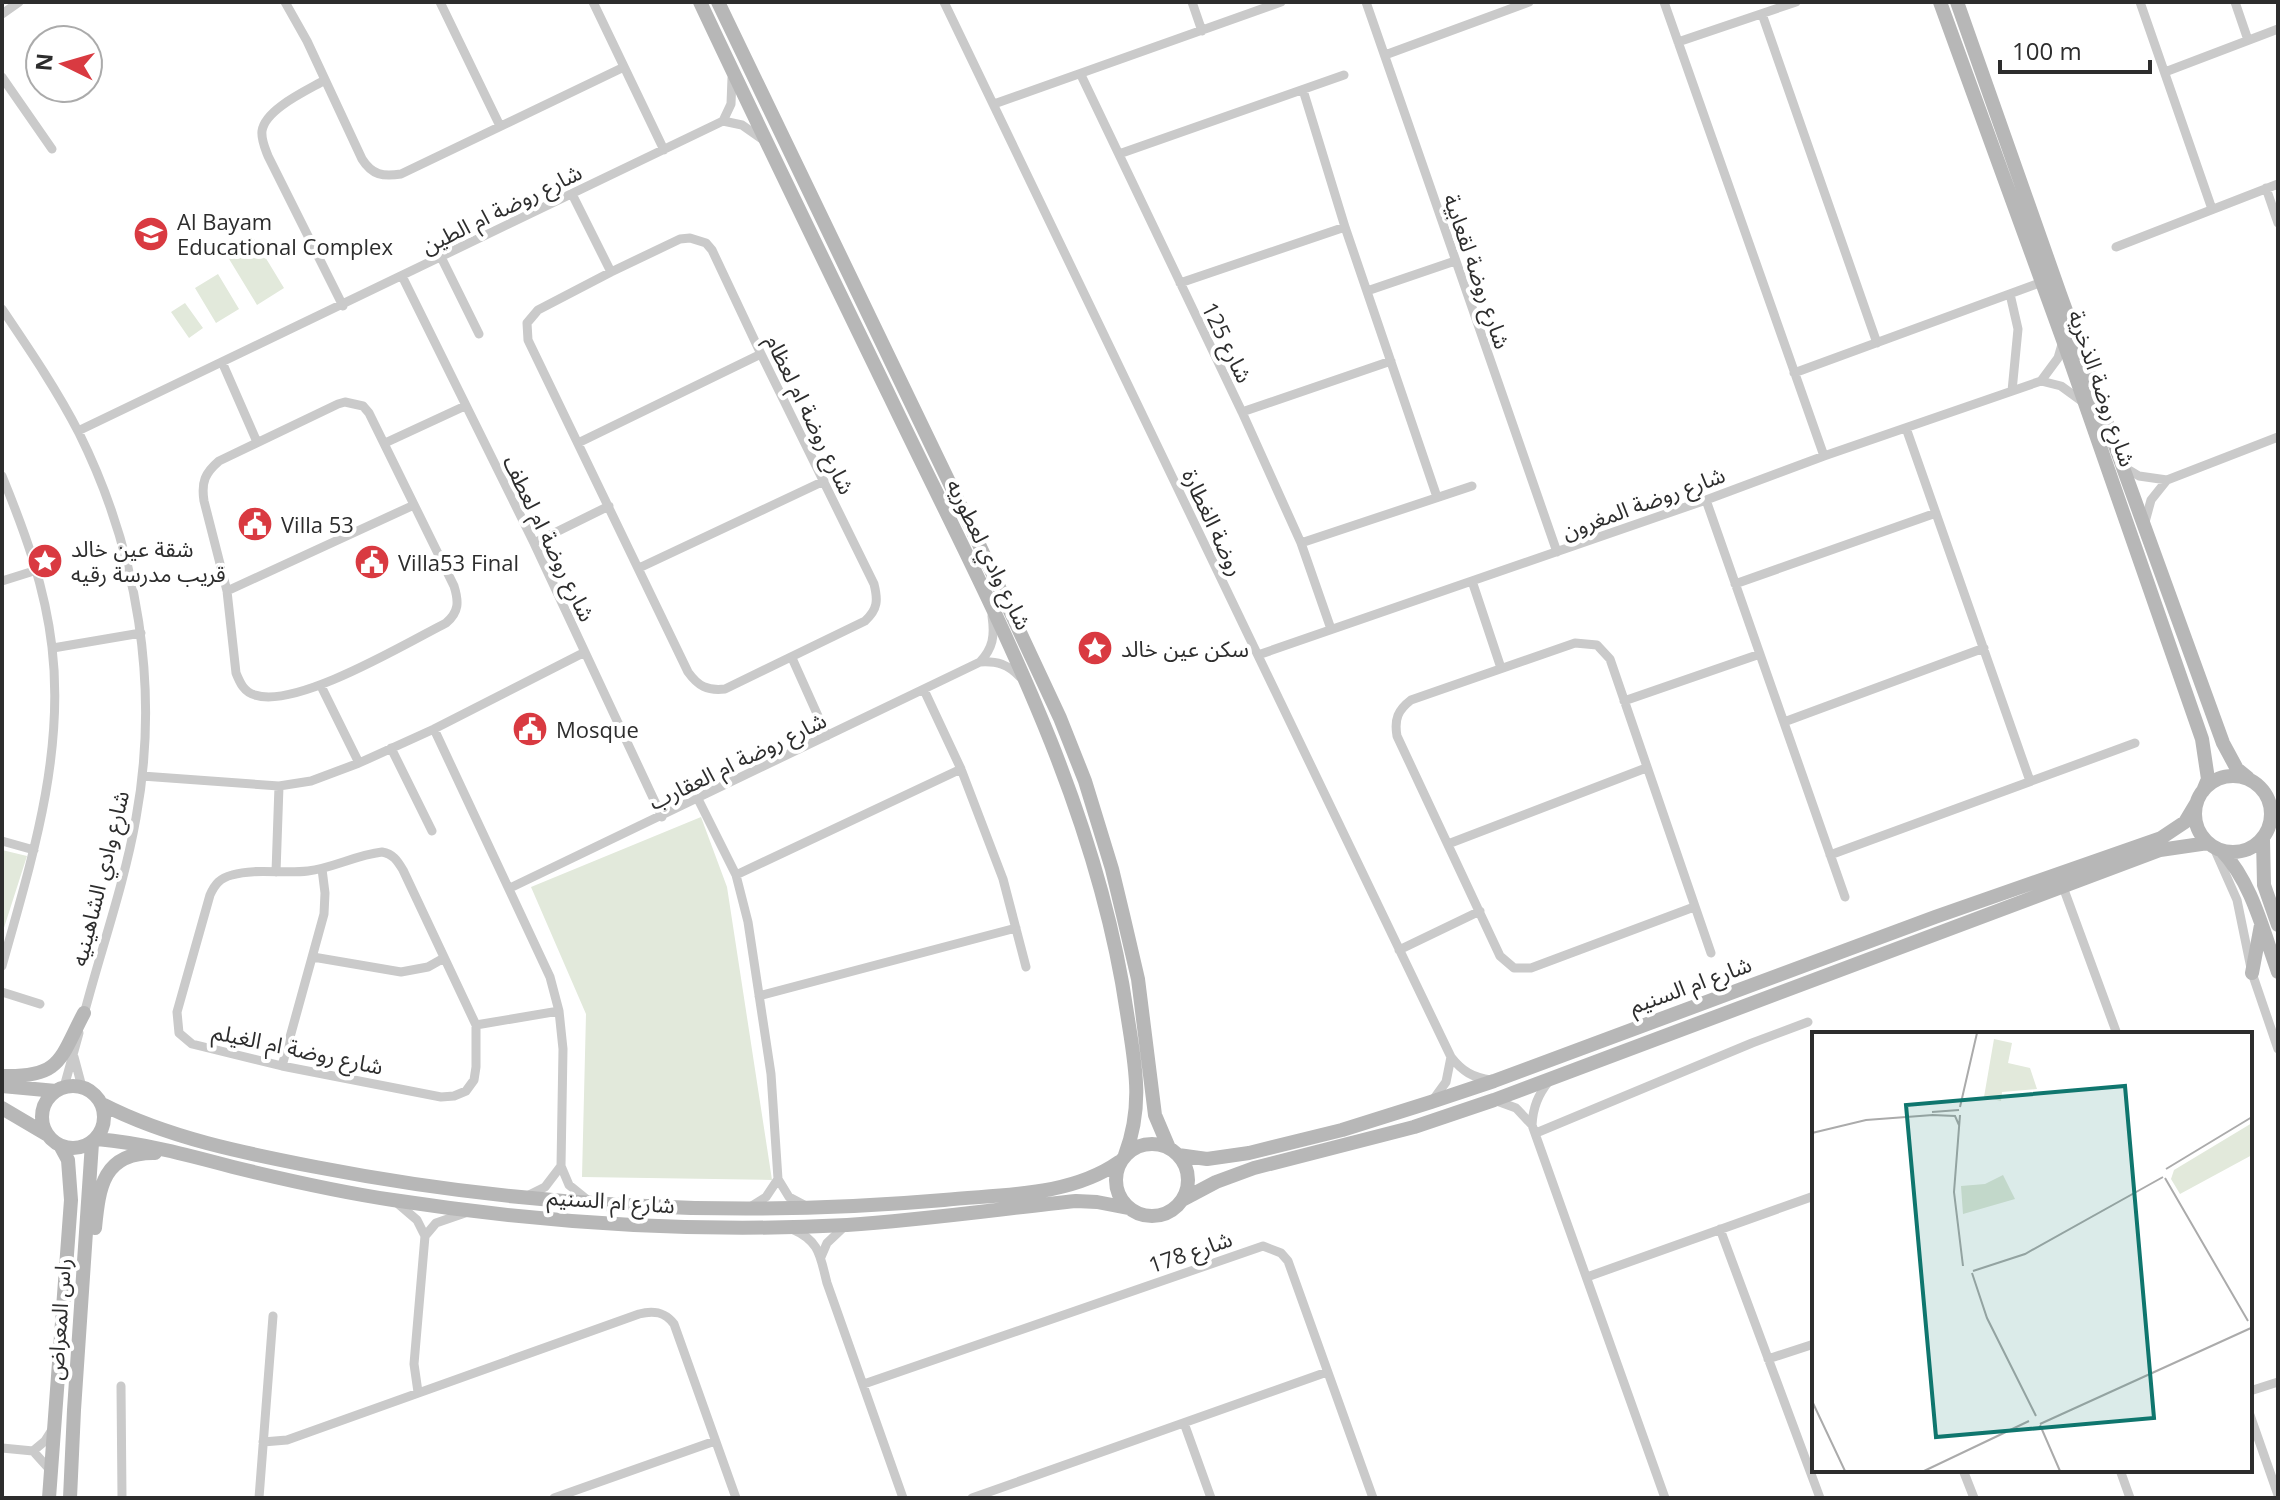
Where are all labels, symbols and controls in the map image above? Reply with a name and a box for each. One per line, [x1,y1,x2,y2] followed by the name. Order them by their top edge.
[24,24,104,104] north arrow
[2000,24,2150,74] scale bar
[2012,34,2082,67] text: 100 m
[27,52,59,72] text: N
[416,156,588,263] street label: شارع روضة ام الطين
[1435,189,1519,353] street label: شارع روضة لقعابية
[177,206,393,261] place label: Al Bayam Educational Complex
[132,215,170,253] school or university icon: Al Bayam Educational Complex
[1193,297,1260,389] street label: شارع 125
[2059,306,2144,471] street label: شارع روضة الذخرية
[757,329,863,500] street label: شارع روضة ام لعظام
[494,450,603,627] street label: شارع روضة ام لعطف
[1557,459,1730,548] street label: شارع روضة المغرون
[1176,464,1252,580] street label: روضة الغطارة
[938,474,1040,636] street label: شارع وادي لعطوريه
[236,505,274,543] public building icon: Villa 53
[281,509,354,539] place label: Villa 53
[71,533,226,588] place label: شقة عين خالد قريب مدرسة رقيه
[26,542,64,580] place icon: شقة عين خالد قريب مدرسة رقيه
[353,543,391,581] public building icon: Villa53 Final
[398,547,519,577] place label: Villa53 Final
[1076,629,1114,667] place icon: سكن عين خالد
[1121,633,1249,663] place label: سكن عين خالد
[643,704,832,819] street label: شارع روضة ام العقارب
[511,710,549,748] public building icon: Mosque
[556,714,639,744] place label: Mosque
[63,787,138,970] street label: شارع وادي الشاهينيه
[1625,948,1756,1023] street label: شارع ام السنيم
[209,1015,386,1084] street label: شارع روضة ام الغيلم
[1812,1032,2252,1472] inset map
[546,1181,676,1222] street label: شارع ام السنيم
[1144,1223,1237,1282] street label: شارع 178
[39,1257,77,1381] street label: راس المعراض

